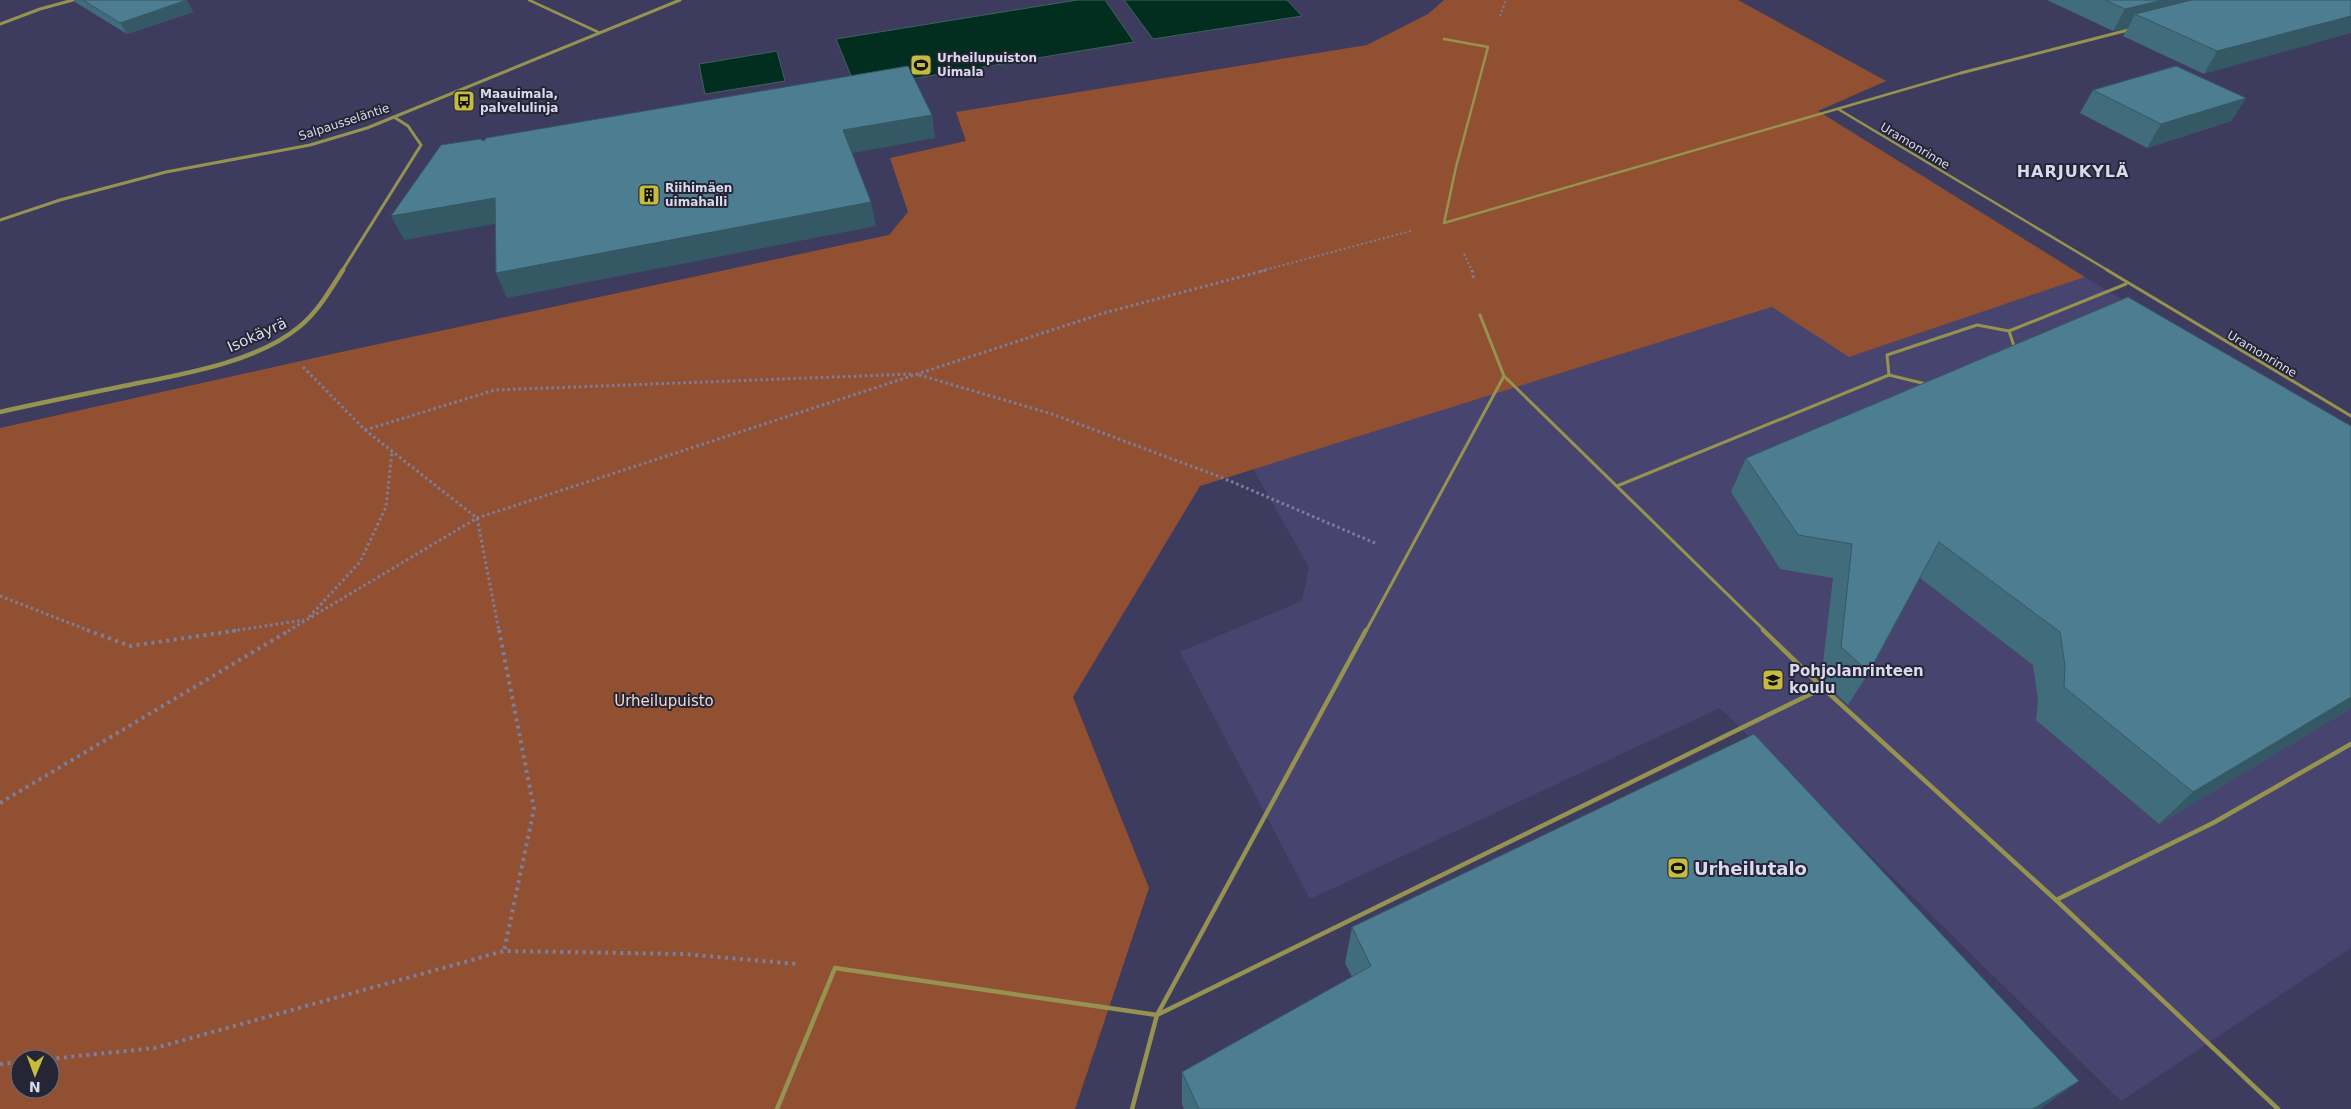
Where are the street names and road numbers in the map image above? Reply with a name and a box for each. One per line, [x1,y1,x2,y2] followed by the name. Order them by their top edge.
[297,101,391,143] street label: Salpausseläntie
[1878,120,1952,172] street label: Uramonrinne
[224,314,290,356] street label: Isokäyrä
[2225,328,2299,380] street label: Uramonrinne

